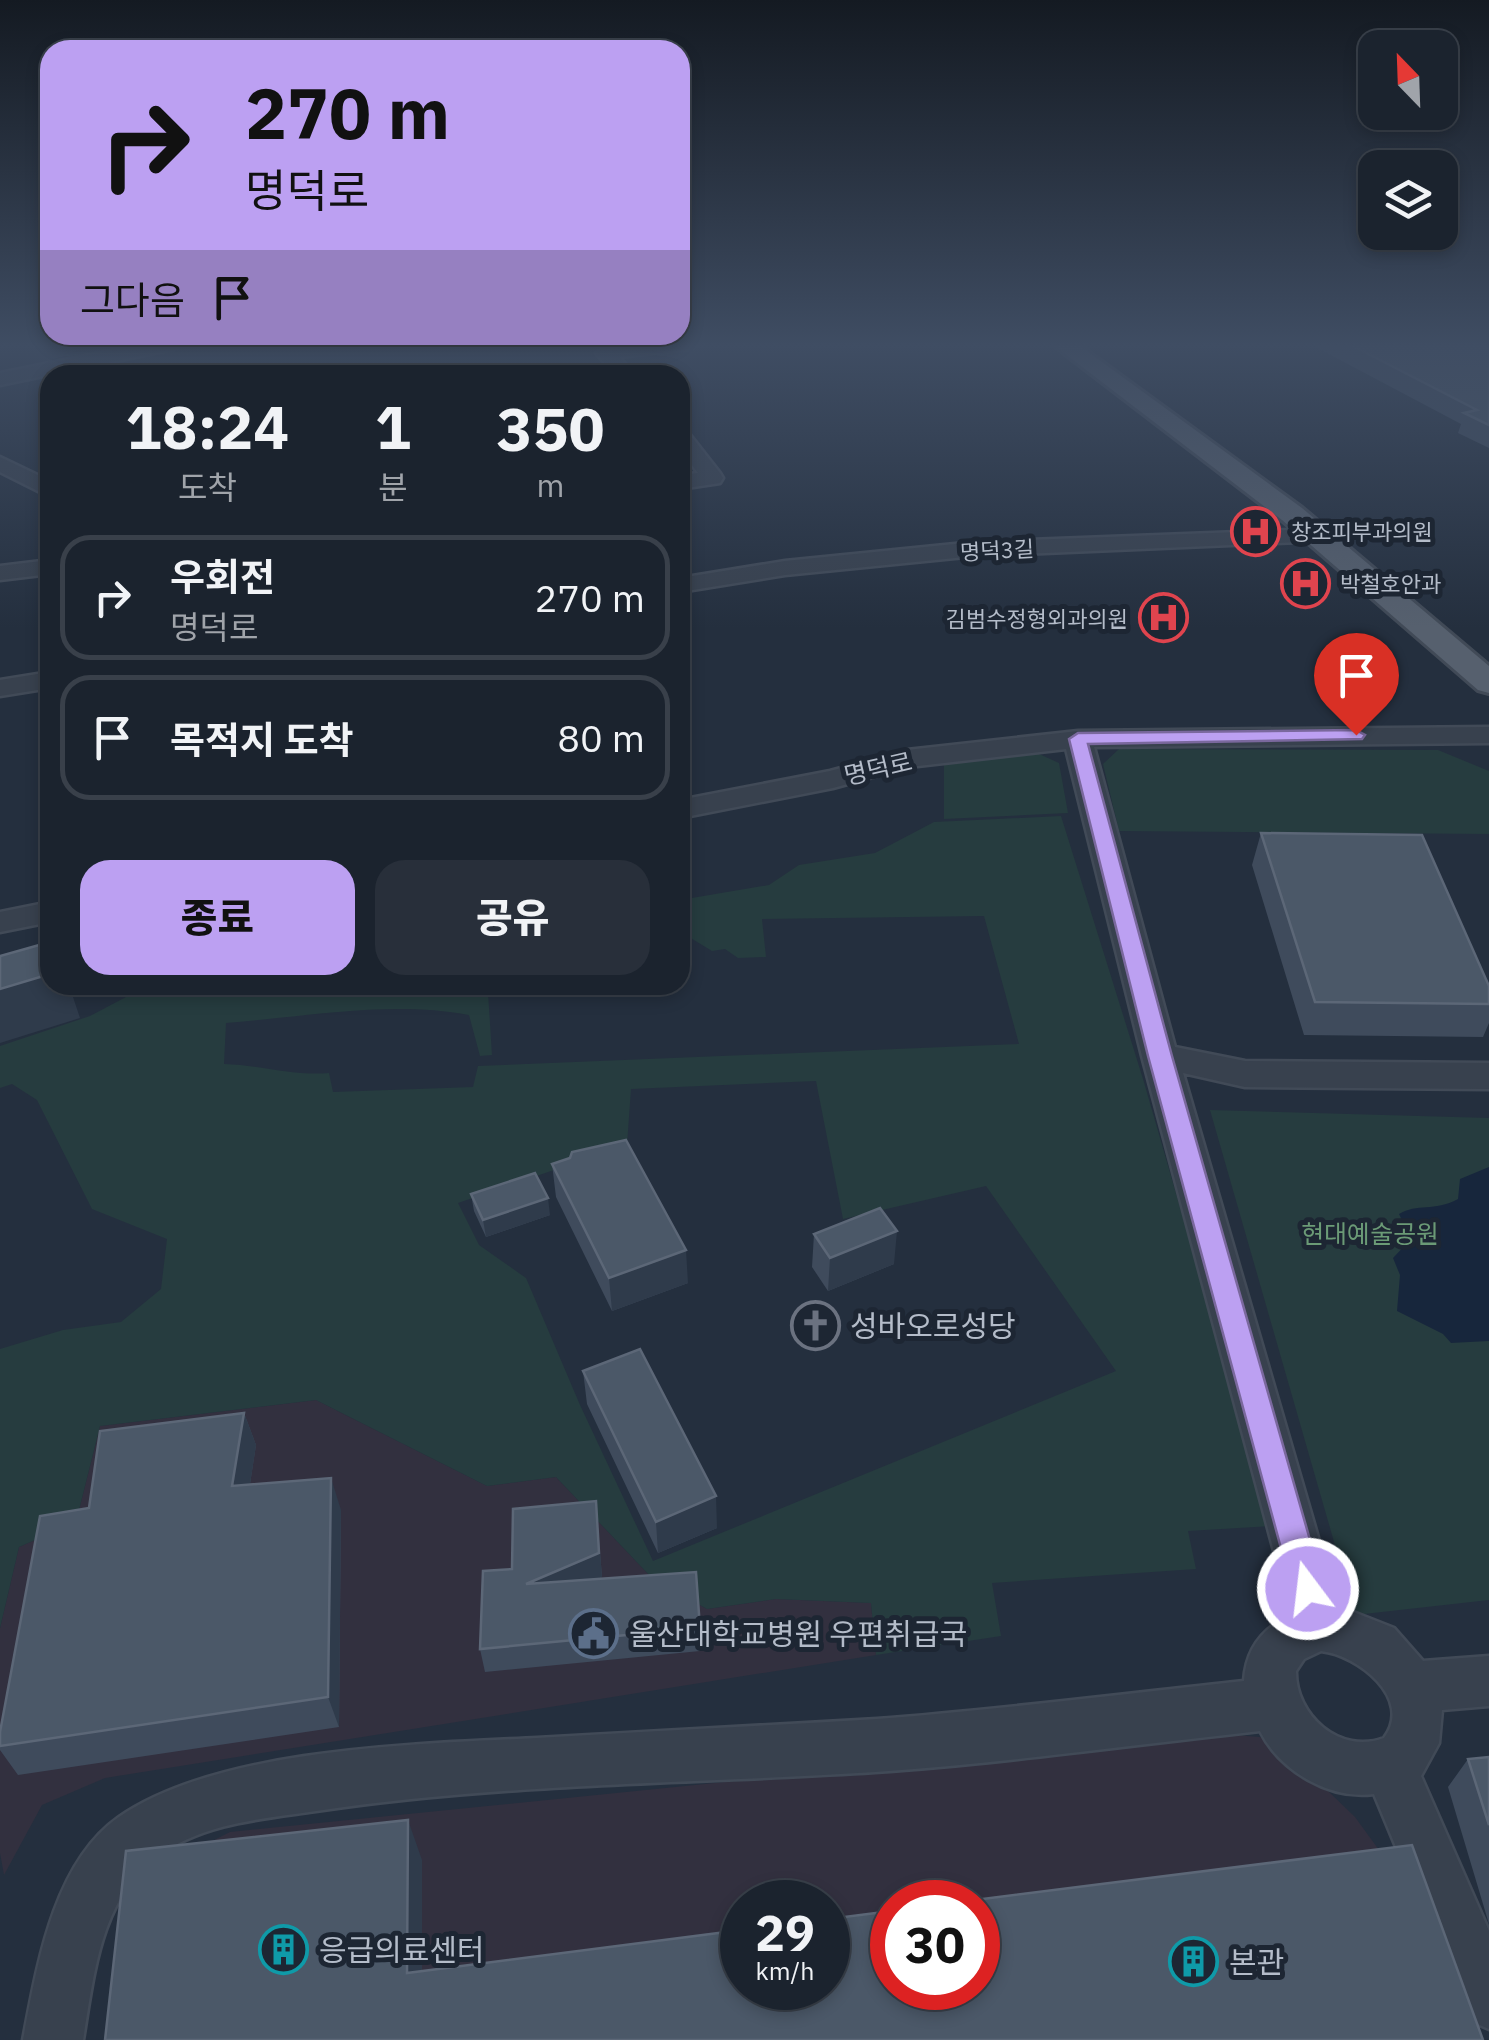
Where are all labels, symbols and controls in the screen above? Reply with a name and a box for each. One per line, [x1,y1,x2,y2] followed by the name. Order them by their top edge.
[1358,30,1458,130] north arrow
[1358,30,1458,250] map controls
[245,67,450,158] text: 270 m
[80,80,210,210] icon: right
[1358,150,1458,250] button: layers
[245,161,369,219] text: 명덕로
[205,270,260,325] icon: arrive
[80,275,185,324] text: 그다음
[126,387,289,466] text: 18:24
[375,387,411,466] text: 1
[496,389,604,468] text: 350
[536,464,564,506] text: m
[178,466,237,508] text: 도착
[378,466,408,508] text: 분
[1230,505,1282,557] hospital icon: 창조피부과의원
[1291,517,1433,546] place label: 창조피부과의원
[959,534,1035,566] street label: 명덕3길
[170,552,275,601] text: 우회전
[1279,557,1331,609] hospital icon: 박철호안과
[1340,569,1441,598] place label: 박철호안과
[85,570,140,625] icon: right
[534,573,645,622] text: 270 m
[1137,592,1189,644] hospital icon: 김범수정형외과의원
[946,604,1128,633] place label: 김범수정형외과의원
[170,606,258,648] text: 명덕로
[1314,633,1399,736] pin
[1329,648,1384,703] icon: arrive
[85,710,140,765] icon: arrive
[557,713,645,762] text: 80 m
[170,715,354,764] text: 목적지 도착
[841,744,915,792] street label: 명덕로
[80,860,355,975] button: 종료
[375,860,650,975] button: 공유
[1301,1217,1439,1250] park label: 현대예술공원
[789,1299,841,1351] church icon: 성바오로성당
[850,1306,1016,1345] place label: 성바오로성당
[1256,1537,1360,1641] position arrow
[568,1607,620,1659] public building icon: 울산대학교병원 우편취급국
[629,1614,967,1653] place label: 울산대학교병원 우편취급국
[870,1880,1000,2010] speed limit sign: 30
[755,1900,815,1965] text: 29
[258,1923,310,1975] building icon: 응급의료센터
[319,1930,485,1969] place label: 응급의료센터
[1168,1935,1220,1987] building icon: 본관
[1229,1942,1284,1981] place label: 본관
[756,1954,814,1987] text: km/h

